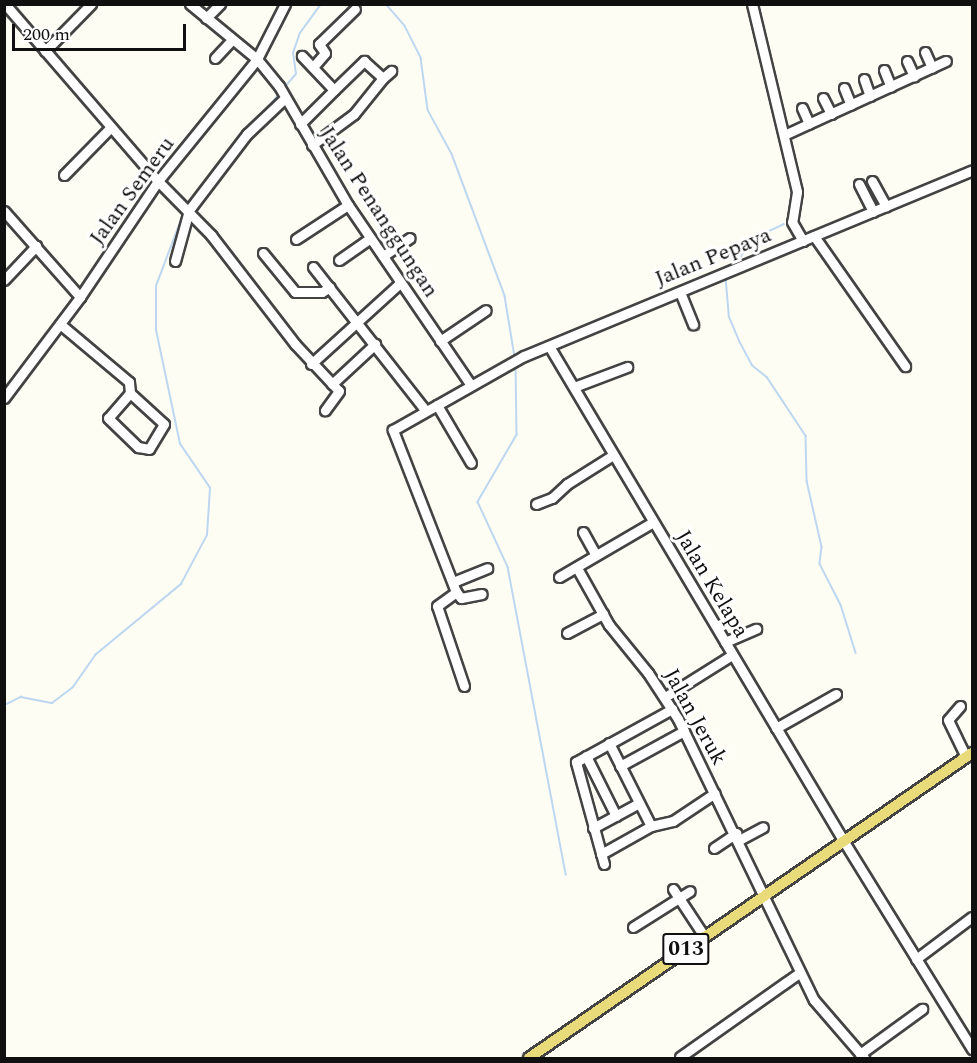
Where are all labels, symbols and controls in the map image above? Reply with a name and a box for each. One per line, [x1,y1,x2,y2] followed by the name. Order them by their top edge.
[15,12,189,50] scale bar
[23,21,70,48] text: 200 m
[314,122,444,302] street label: Jalan Penanggungan
[84,132,180,250] street label: Jalan Semeru
[651,222,775,292] street label: Jalan Pepaya
[670,525,754,643] street label: Jalan Kelapa
[658,664,732,770] street label: Jalan Jeruk
[662,931,710,967] road number: 013

